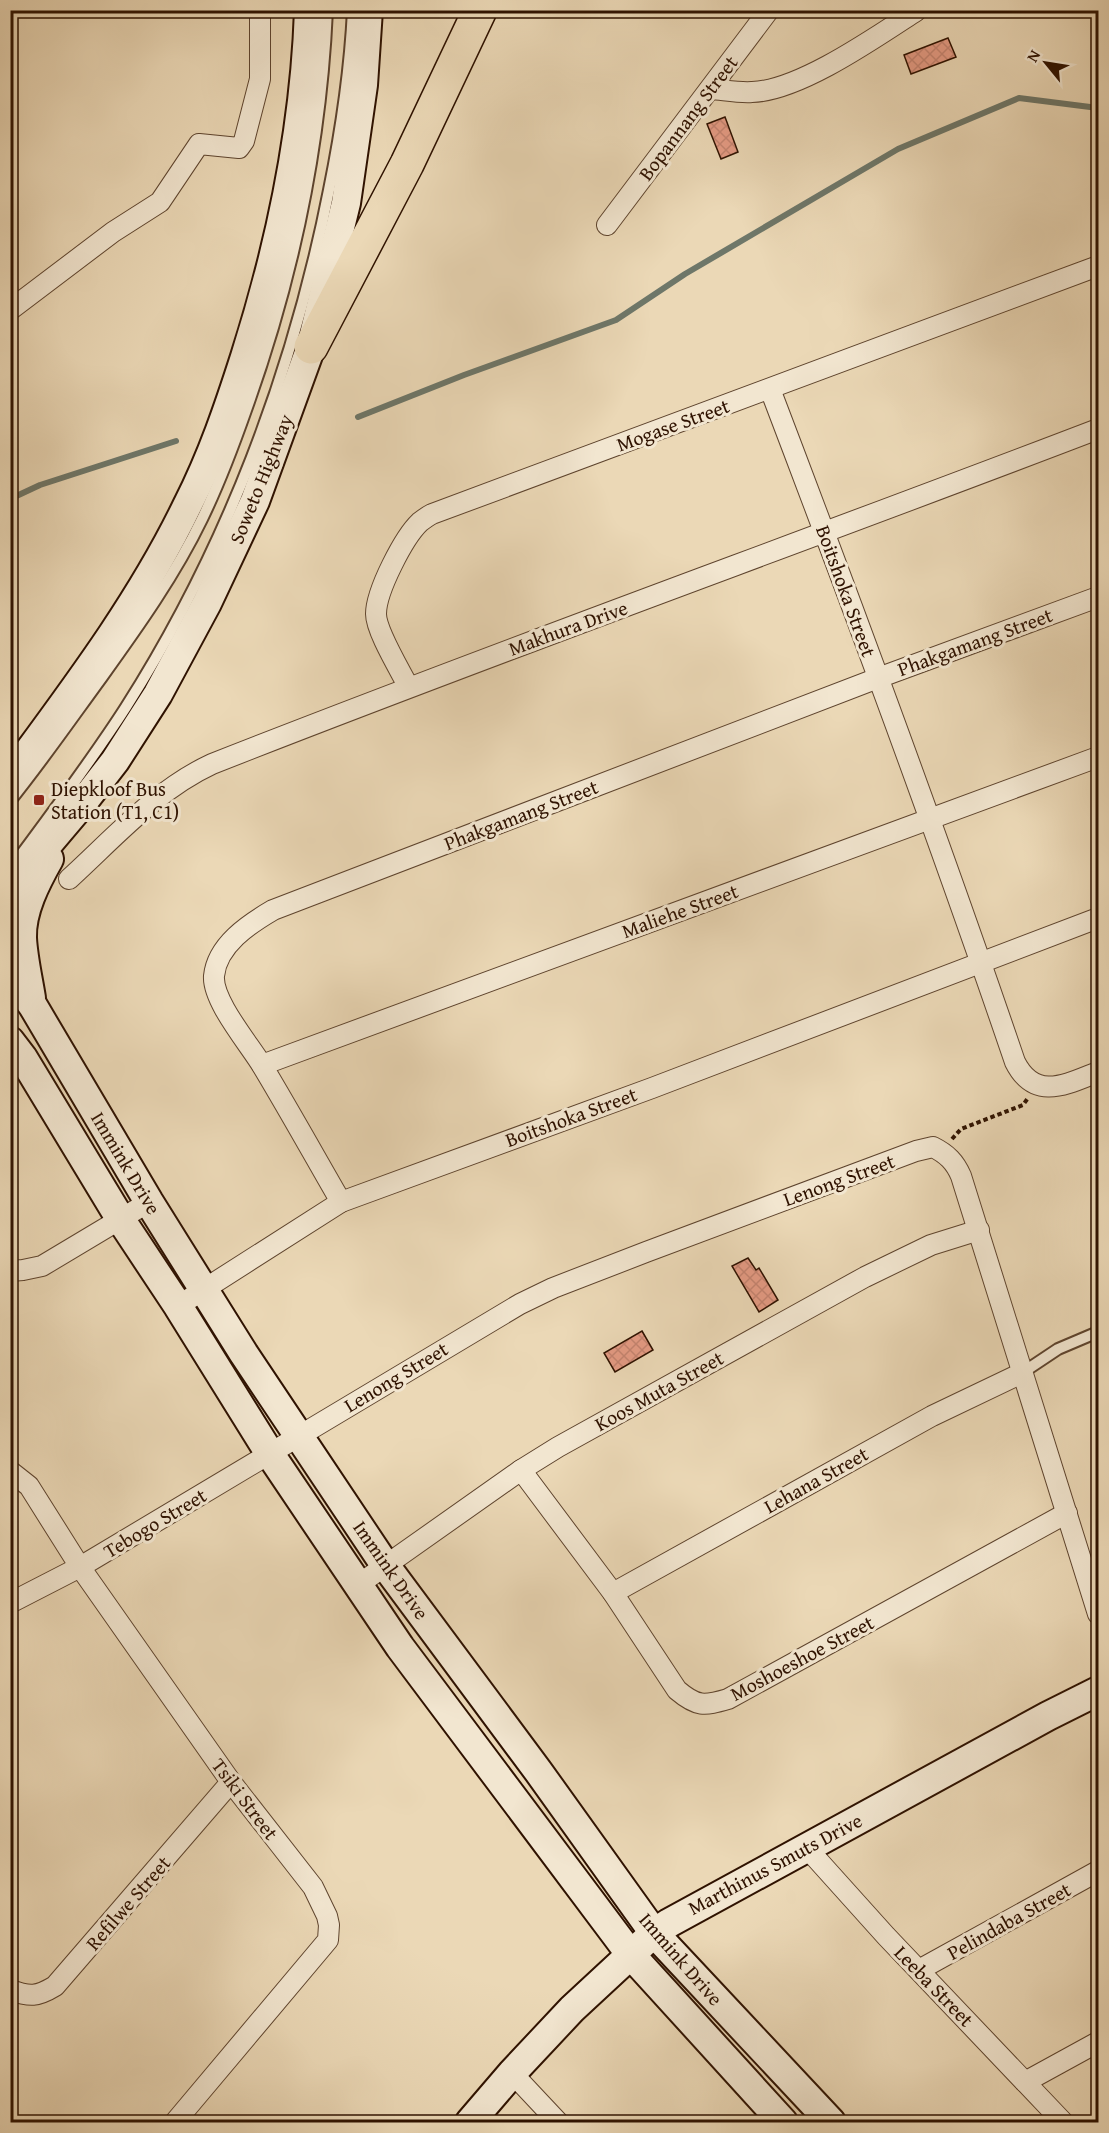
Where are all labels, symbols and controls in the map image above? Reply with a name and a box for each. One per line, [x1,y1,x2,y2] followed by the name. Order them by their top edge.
[1016,33,1076,93] north arrow
[1020,45,1046,66] text: N
[631,49,744,186] street label: Bopannang Street
[612,391,733,458] street label: Mogase Street
[221,409,300,548] street label: Soweto Highway
[809,521,884,661] street label: Boitshoka Street
[504,593,631,663] street label: Makhura Drive
[893,600,1056,683] street label: Phakgamang Street
[440,772,602,857] street label: Phakgamang Street
[51,774,179,826] place label: Diepkloof Bus Station (T1, C1)
[32,793,46,807] marker: Diepkloof Bus Station (T1, C1)
[618,876,742,945] street label: Maliehe Street
[501,1079,641,1154] street label: Boitshoka Street
[84,1106,169,1220] street label: Immink Drive
[779,1146,899,1213] street label: Lenong Street
[338,1334,453,1419] street label: Lenong Street
[589,1343,728,1438] street label: Koos Muta Street
[758,1439,873,1520] street label: Lehana Street
[98,1480,212,1565] street label: Tebogo Street
[347,1514,436,1625] street label: Immink Drive
[725,1607,879,1708] street label: Moshoeshoe Street
[205,1752,286,1846] street label: Tsiki Street
[682,1805,867,1922] street label: Marthinus Smuts Drive
[78,1849,177,1956] street label: Refilwe Street
[942,1875,1076,1967] street label: Pelindaba Street
[633,1906,730,2012] street label: Immink Drive
[888,1938,981,2033] street label: Leeba Street

